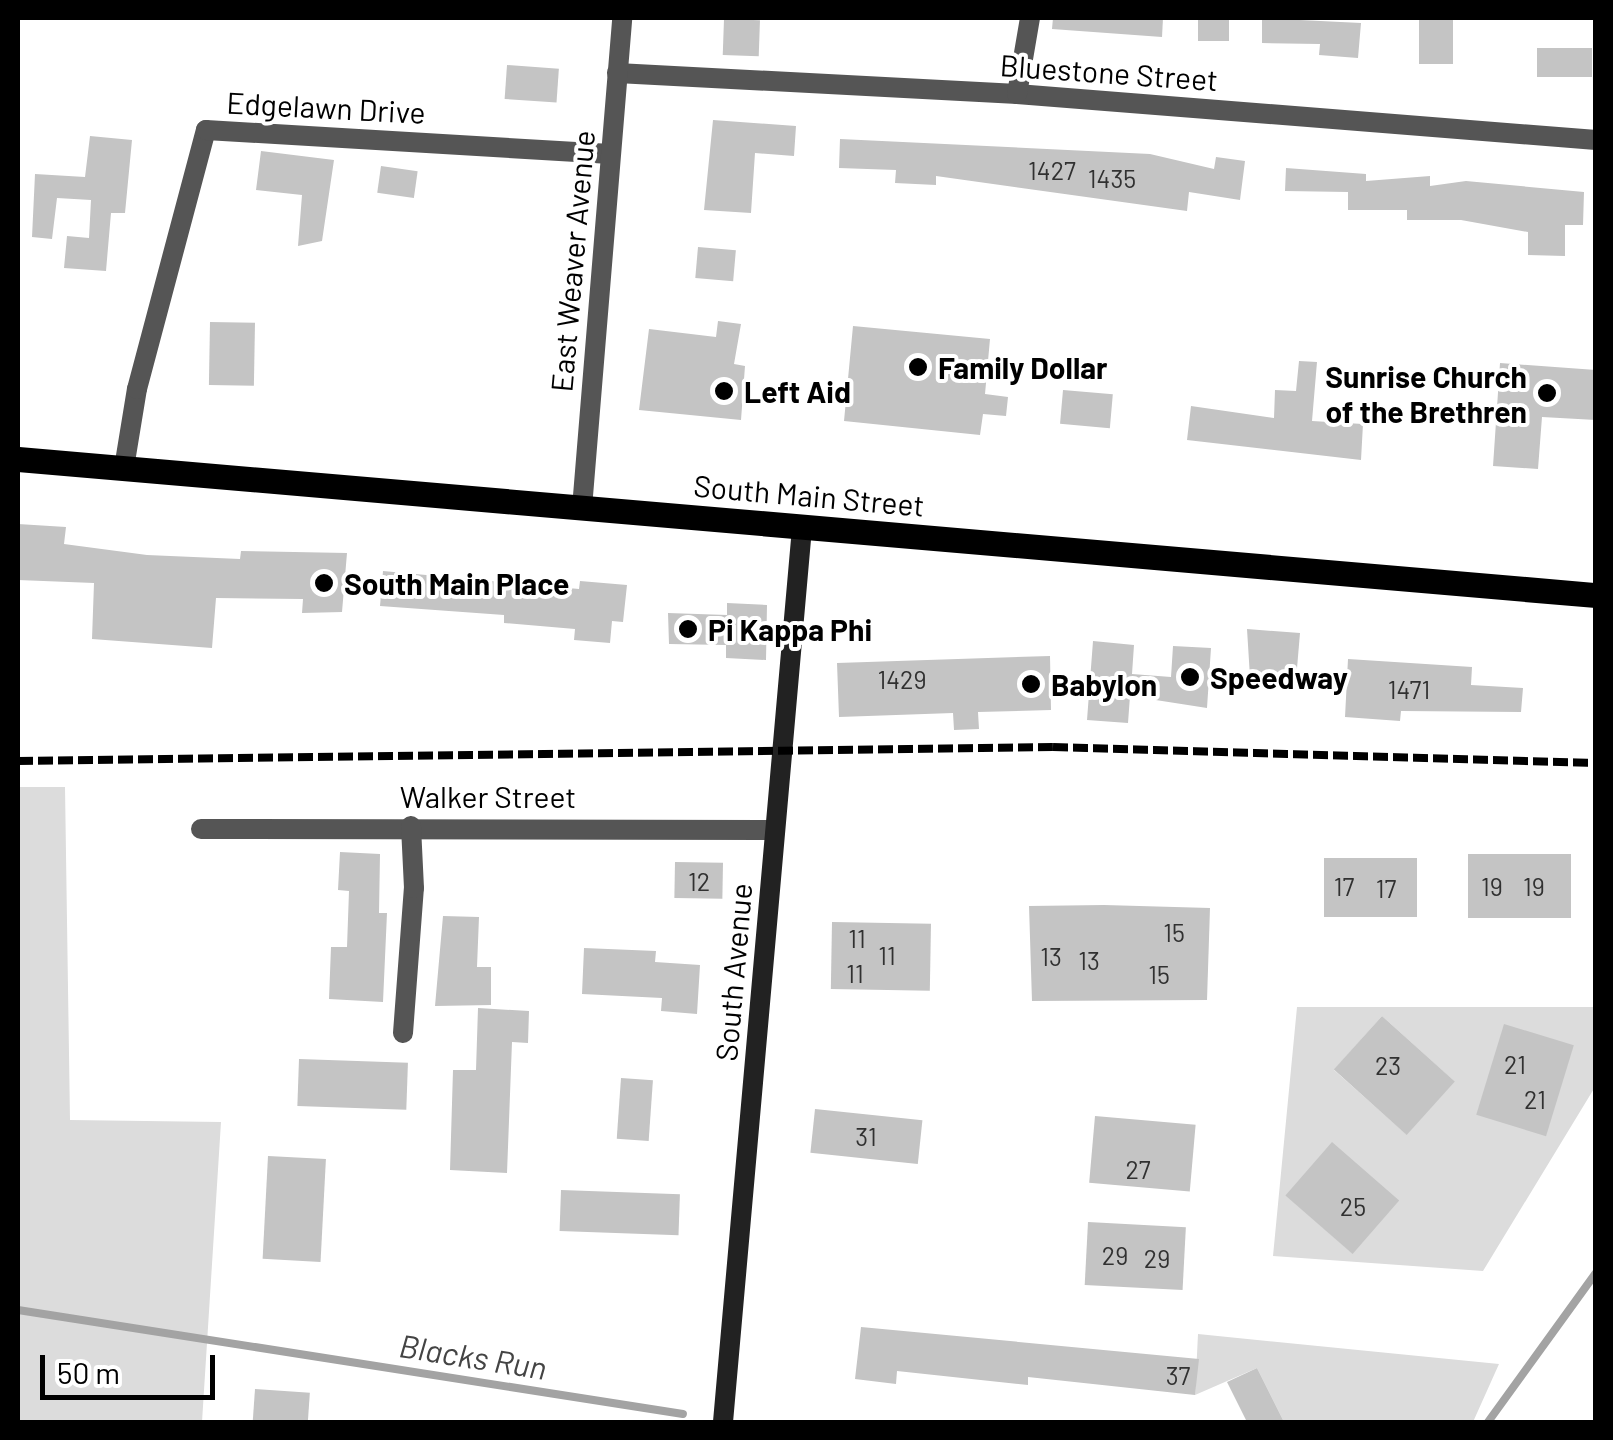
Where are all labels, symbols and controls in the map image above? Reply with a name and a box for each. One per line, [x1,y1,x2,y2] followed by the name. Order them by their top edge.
[999,46,1219,98] street label: Bluestone Street
[226,84,426,130] street label: Edgelawn Drive
[543,129,601,393] street label: East Weaver Avenue
[1028,155,1076,185] house number: 1427
[1088,163,1136,193] house number: 1435
[938,349,1108,385] place label: Family Dollar
[907,356,929,378] marker: Family Dollar
[1325,358,1527,428] place label: Sunrise Church of the Brethren
[744,373,851,409] place label: Left Aid
[713,380,735,402] marker: Left Aid
[1536,382,1558,404] marker: Sunrise Church of the Brethren
[692,467,926,523] street label: South Main Street
[344,565,569,601] place label: South Main Place
[313,572,335,594] marker: South Main Place
[708,611,872,647] place label: Pi Kappa Phi
[677,618,699,640] marker: Pi Kappa Phi
[1210,659,1348,695] place label: Speedway
[878,664,926,694] house number: 1429
[1051,666,1157,702] place label: Babylon
[1179,666,1201,688] marker: Speedway
[1020,673,1042,695] marker: Babylon
[1388,674,1430,704] house number: 1471
[400,778,576,814] street label: Walker Street
[688,866,710,896] house number: 12
[1334,871,1354,901] house number: 17
[1481,871,1503,901] house number: 19
[1523,871,1545,901] house number: 19
[1376,873,1396,903] house number: 17
[707,882,759,1062] street label: South Avenue
[1163,917,1185,947] house number: 15
[848,923,866,953] house number: 11
[878,940,896,970] house number: 11
[1040,941,1062,971] house number: 13
[1078,945,1100,975] house number: 13
[846,958,864,988] house number: 11
[1148,959,1170,989] house number: 15
[1504,1049,1526,1079] house number: 21
[1375,1050,1401,1080] house number: 23
[1524,1084,1546,1114] house number: 21
[855,1121,877,1151] house number: 31
[1125,1154,1151,1184] house number: 27
[1340,1191,1366,1221] house number: 25
[1102,1240,1128,1270] house number: 29
[1144,1243,1170,1273] house number: 29
[397,1325,549,1387] water label: Blacks Run
[45,1335,220,1397] scale bar
[57,1354,120,1390] text: 50 m
[1166,1360,1190,1390] house number: 37

